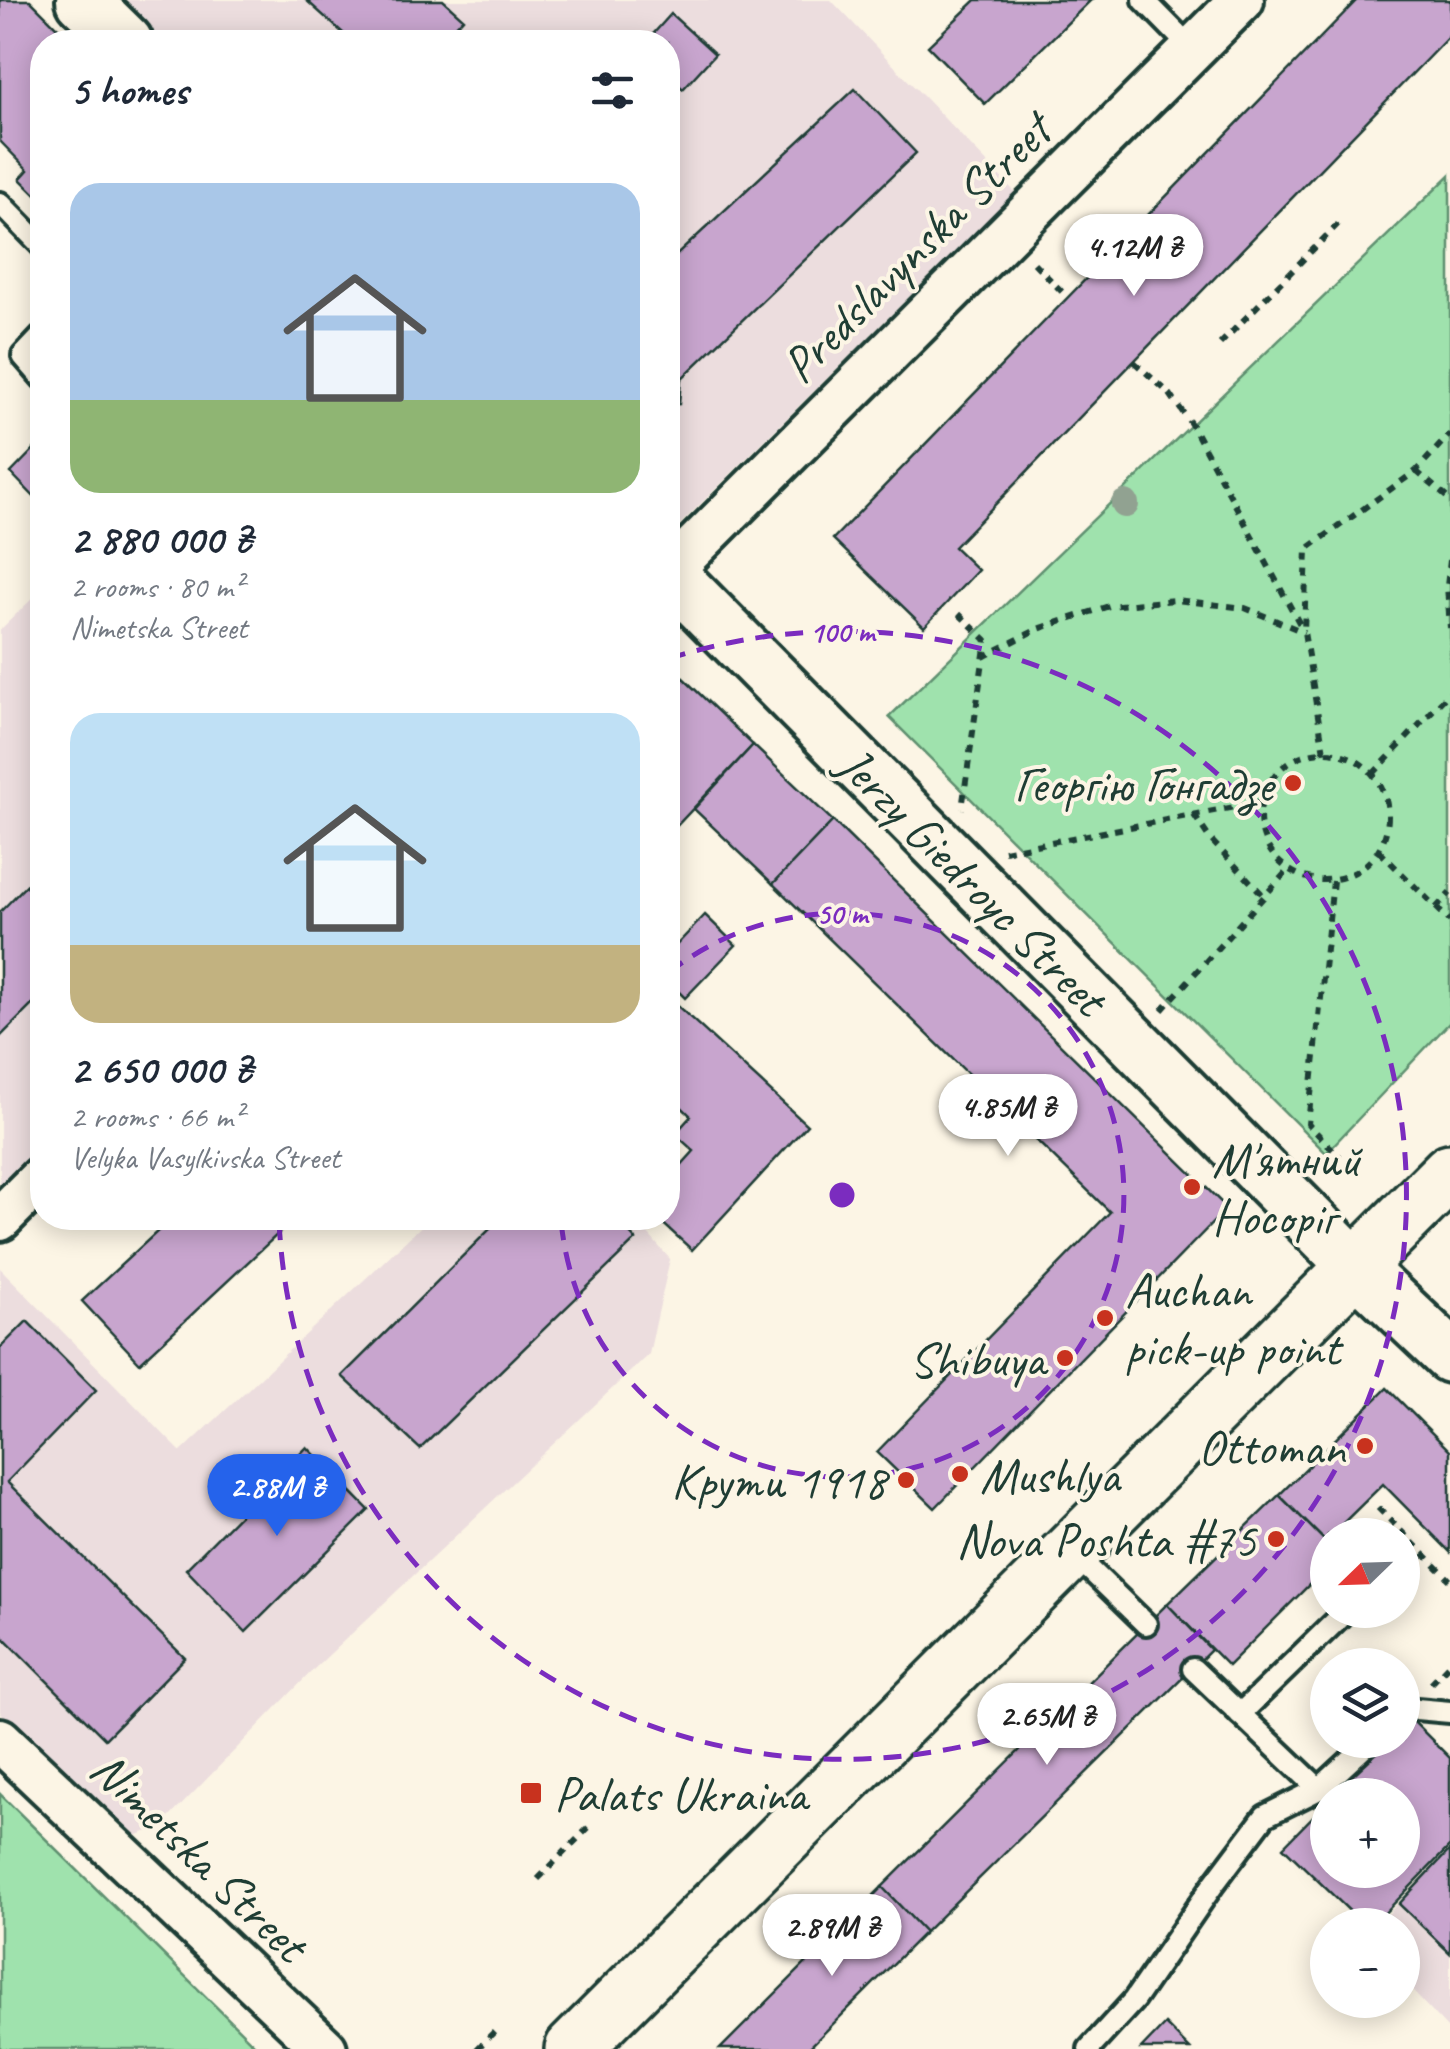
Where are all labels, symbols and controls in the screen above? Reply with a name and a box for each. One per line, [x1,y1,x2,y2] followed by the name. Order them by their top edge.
[585,63,640,118] icon: filters
[70,64,188,117] text: 5 homes
[768,96,1069,396] street label: Predslavynska Street
[1042,214,1226,299] pin: 4.12M ₴
[1086,226,1182,267] text: 4.12M ₴
[265,248,445,428] icon: home
[70,513,252,566] text: 2 880 000 ₴
[70,566,243,607] text: 2 rooms · 80 m²
[70,607,247,648] text: Nimetska Street
[810,613,877,651] text: 100 m
[823,732,1123,1032] street label: Jerzy Giedroyc Street
[1014,753,1277,816] place label: Георгію Гонгадзе
[1282,772,1304,794] marker: Георгію Гонгадзе
[265,778,445,958] icon: home
[817,895,870,933] text: 50 m
[70,1043,252,1096] text: 2 650 000 ₴
[916,1074,1100,1159] pin: 4.85M ₴
[961,1086,1055,1127] text: 4.85M ₴
[70,1096,243,1137] text: 2 rooms · 66 m²
[1212,1128,1364,1249] place label: М'ятний Носоріг
[70,1137,340,1178] text: Velyka Vasylkivska Street
[1181,1176,1203,1198] marker: М'ятний Носоріг
[824,1177,860,1213] centre of rings
[1125,1259,1344,1380] place label: Auchan pick-up point
[1094,1307,1116,1329] marker: Auchan pick-up point
[909,1328,1049,1391] place label: Shibuya
[1054,1347,1076,1369] marker: Shibuya
[1198,1416,1346,1479] place label: Ottoman
[1354,1435,1376,1457] marker: Ottoman
[980,1444,1122,1507] place label: Mushlya
[671,1450,890,1513] place label: Крути 1918
[185,1454,369,1539] pin: 2.88M ₴
[949,1463,971,1485] marker: Mushlya
[229,1466,325,1507] text: 2.88M ₴
[895,1469,917,1491] marker: Крути 1918
[956,1509,1258,1572] place label: Nova Poshta #75
[1310,1518,1420,1628] north arrow
[1310,1518,1420,2018] map controls
[1265,1528,1287,1550] marker: Nova Poshta #75
[1310,1648,1420,1758] button: layers
[955,1683,1139,1768] pin: 2.65M ₴
[999,1695,1095,1736] text: 2.65M ₴
[77,1737,324,1978] street label: Nimetska Street
[554,1763,811,1826] place label: Palats Ukraina
[1310,1778,1420,1888] button: +
[518,1780,544,1806] marker: Palats Ukraina
[740,1894,924,1979] pin: 2.89M ₴
[785,1906,879,1947] text: 2.89M ₴
[1310,1908,1420,2018] button: −

